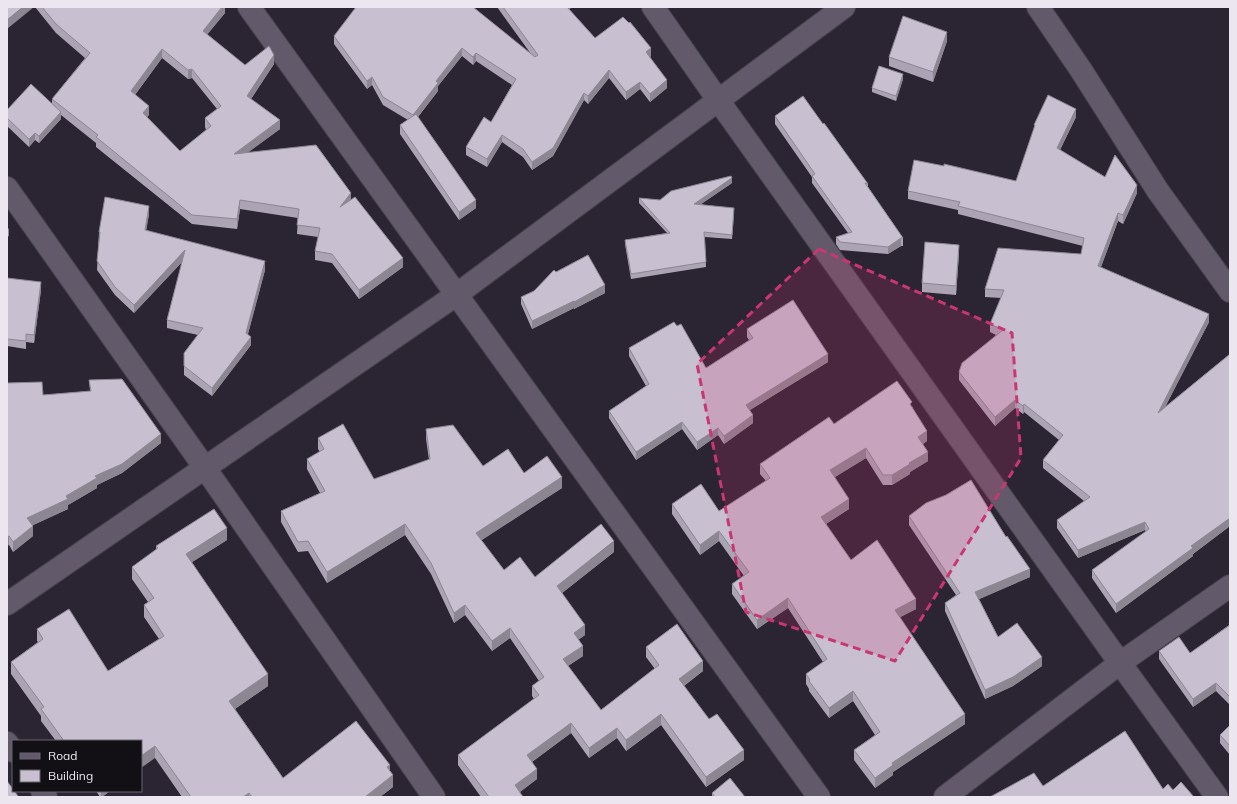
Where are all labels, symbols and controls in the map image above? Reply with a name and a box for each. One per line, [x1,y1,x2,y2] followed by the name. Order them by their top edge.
[12,740,142,792] legend
[48,748,77,763] text: Road
[48,768,93,783] text: Building

